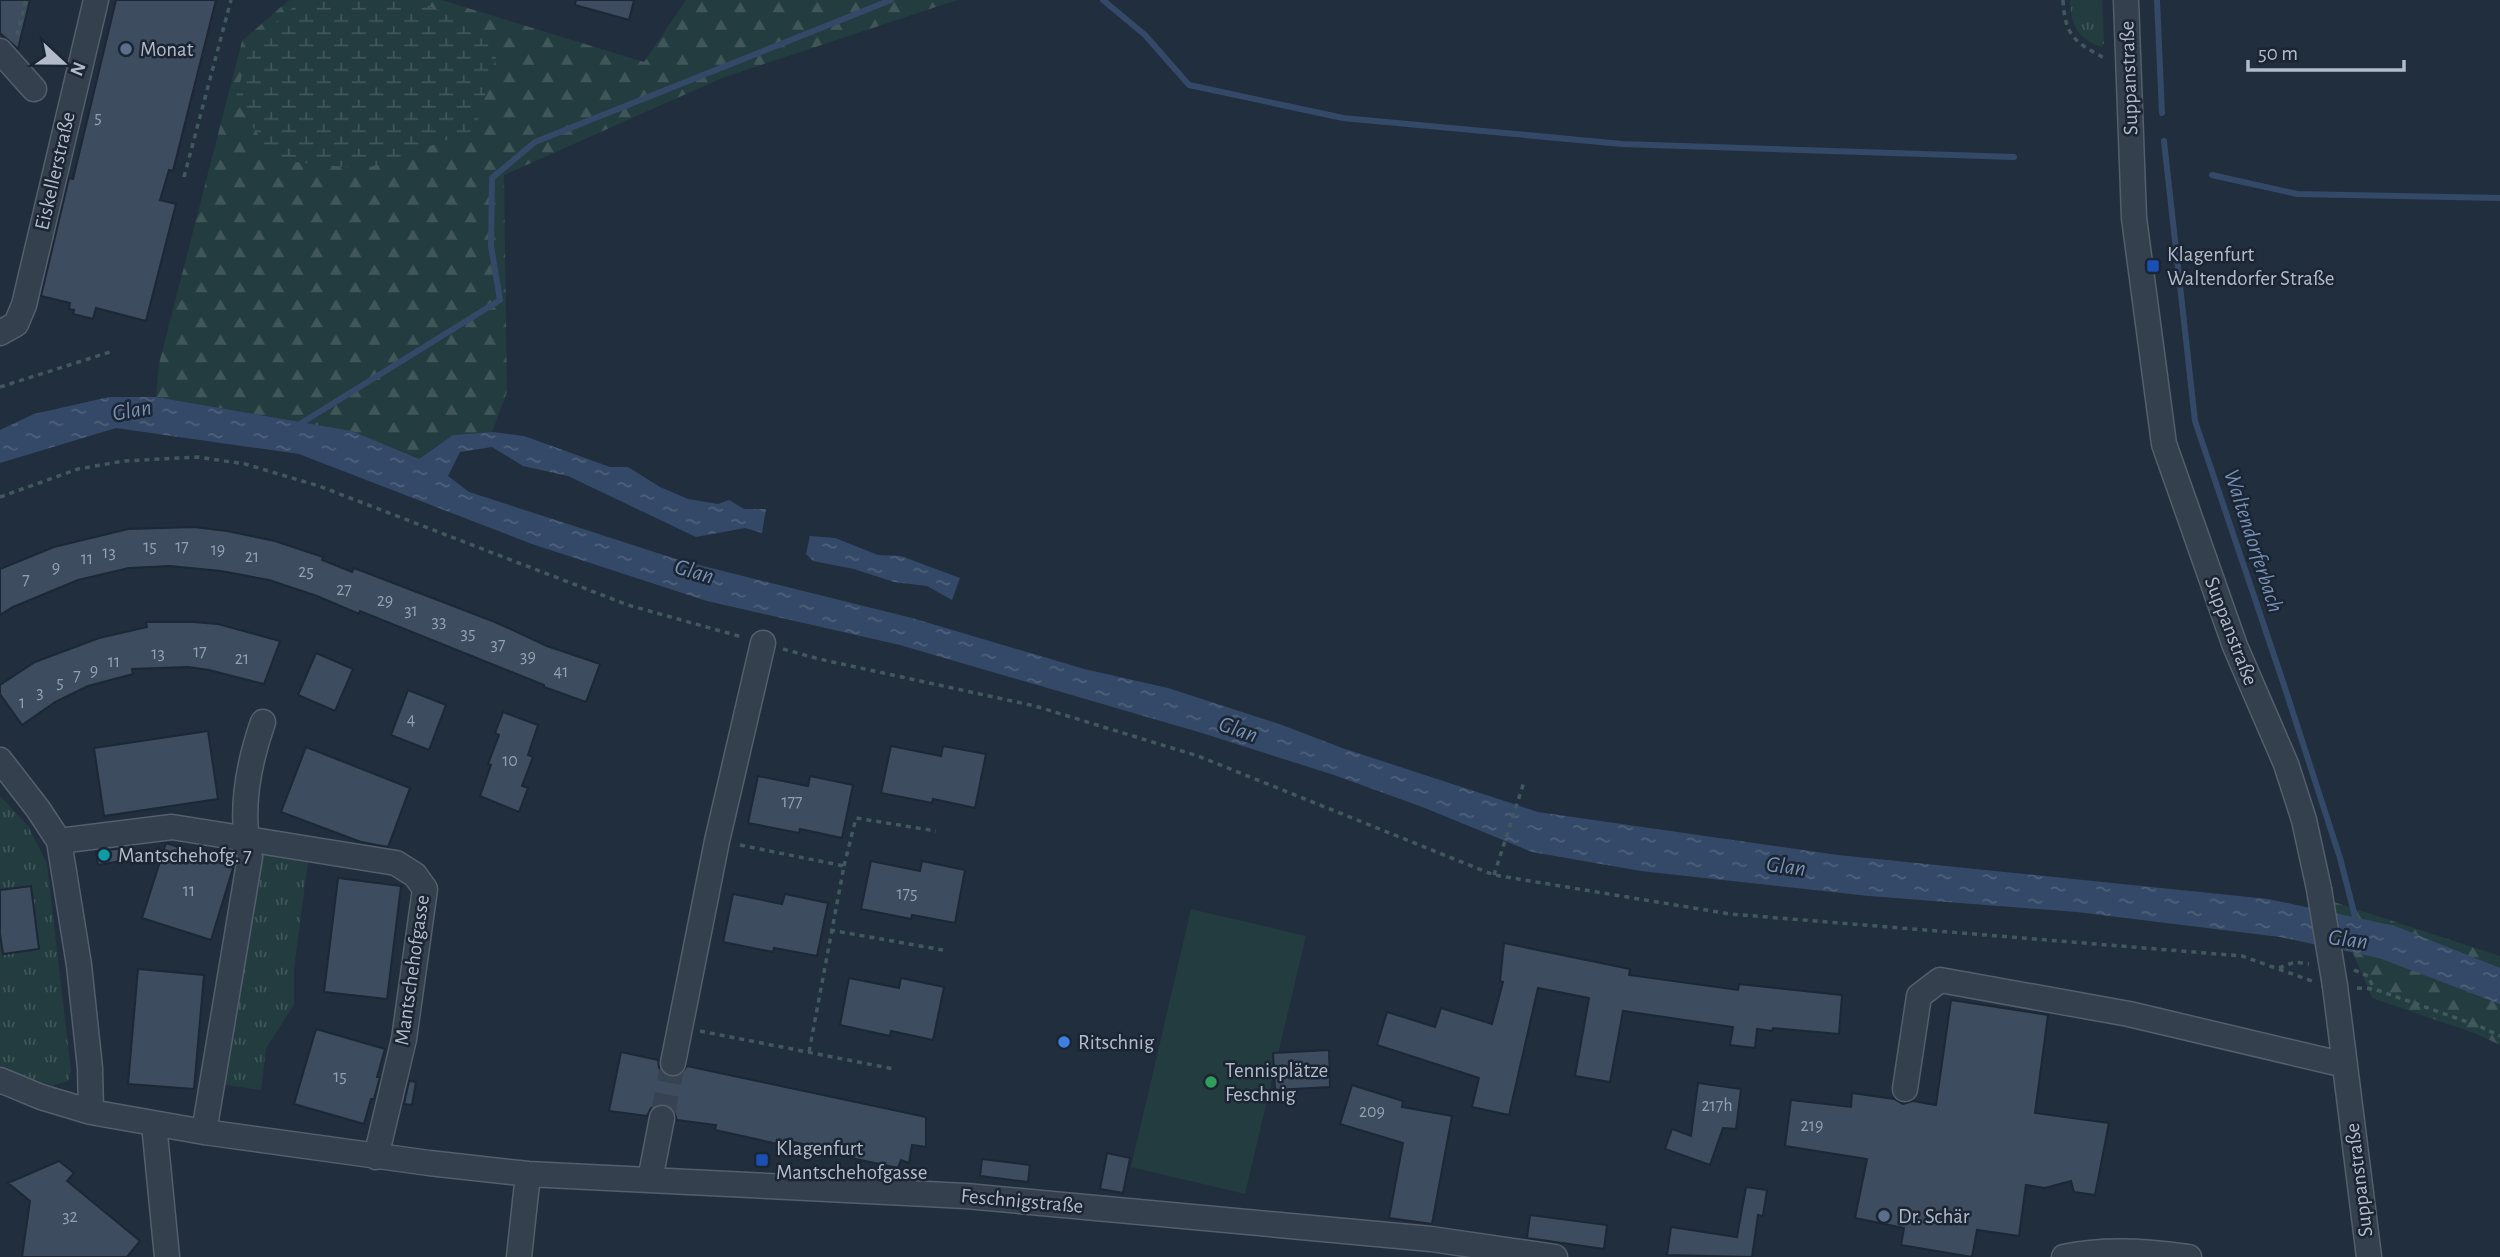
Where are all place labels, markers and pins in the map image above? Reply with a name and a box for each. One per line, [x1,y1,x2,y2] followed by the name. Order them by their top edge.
[140,39,194,60] place label: Monat
[118,41,134,57] marker: Monat
[2167,244,2334,289] place label: Klagenfurt Waltendorfer Straße
[2145,258,2161,274] marker: Klagenfurt Waltendorfer Straße
[118,845,252,866] place label: Mantschehofg. 7
[96,847,112,863] marker: Mantschehofg. 7
[1078,1032,1155,1053] place label: Ritschnig
[1056,1034,1072,1050] marker: Ritschnig
[1225,1060,1328,1105] place label: Tennisplätze Feschnig
[1203,1074,1219,1090] marker: Tennisplätze Feschnig
[776,1138,927,1183] place label: Klagenfurt Mantschehofgasse
[754,1152,770,1168] marker: Klagenfurt Mantschehofgasse
[1898,1206,1970,1227] place label: Dr. Schär
[1876,1208,1892,1224] marker: Dr. Schär

